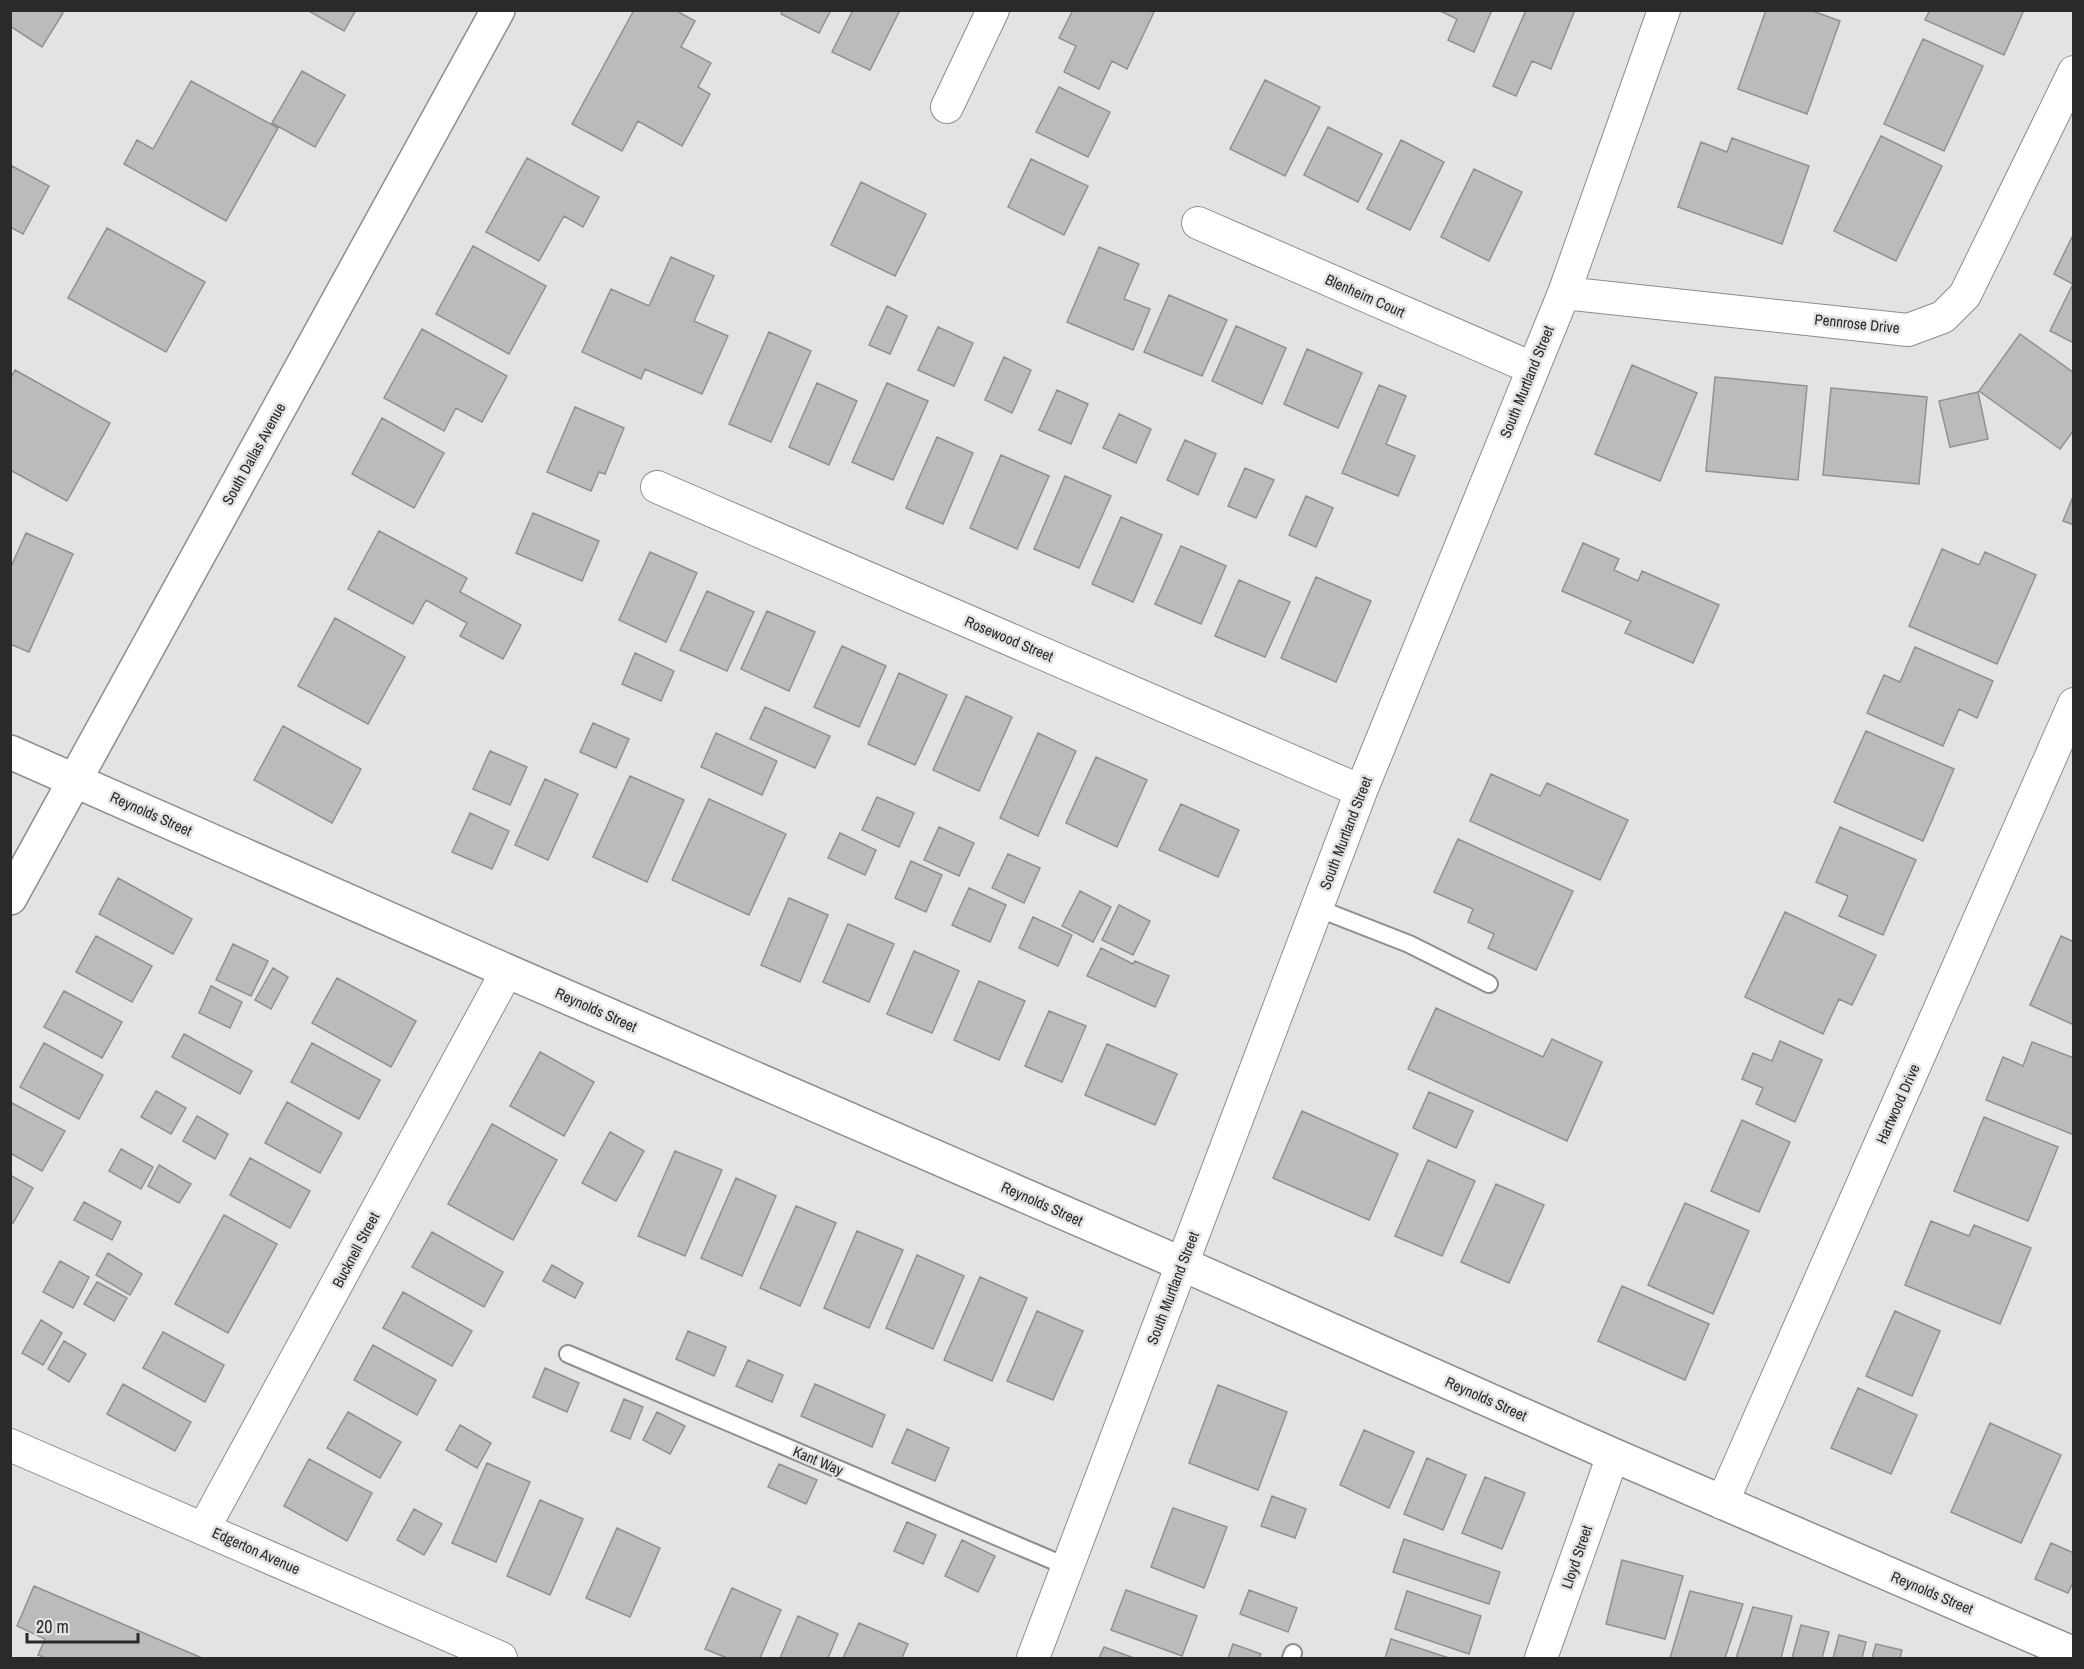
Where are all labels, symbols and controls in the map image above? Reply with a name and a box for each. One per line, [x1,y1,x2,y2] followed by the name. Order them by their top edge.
[1322,269,1409,323] street label: Blenheim Court
[1813,309,1901,338] street label: Pennrose Drive
[1494,322,1559,441] street label: South Murtland Street
[217,399,290,509] street label: South Dallas Avenue
[962,610,1057,667] street label: Rosewood Street
[1314,773,1377,892] street label: South Murtland Street
[107,786,196,841] street label: Reynolds Street
[552,982,641,1037] street label: Reynolds Street
[1871,1060,1925,1147] street label: Hartwood Drive
[998,1176,1087,1231] street label: Reynolds Street
[327,1208,385,1291] street label: Bucknell Street
[1141,1228,1204,1347] street label: South Murtland Street
[1442,1371,1531,1426] street label: Reynolds Street
[790,1441,847,1481] street label: Kant Way
[209,1522,304,1579] street label: Edgerton Avenue
[1556,1522,1597,1591] street label: Lloyd Street
[1888,1566,1977,1620] street label: Reynolds Street
[27,1606,138,1644] scale bar
[36,1614,69,1639] text: 20 m

